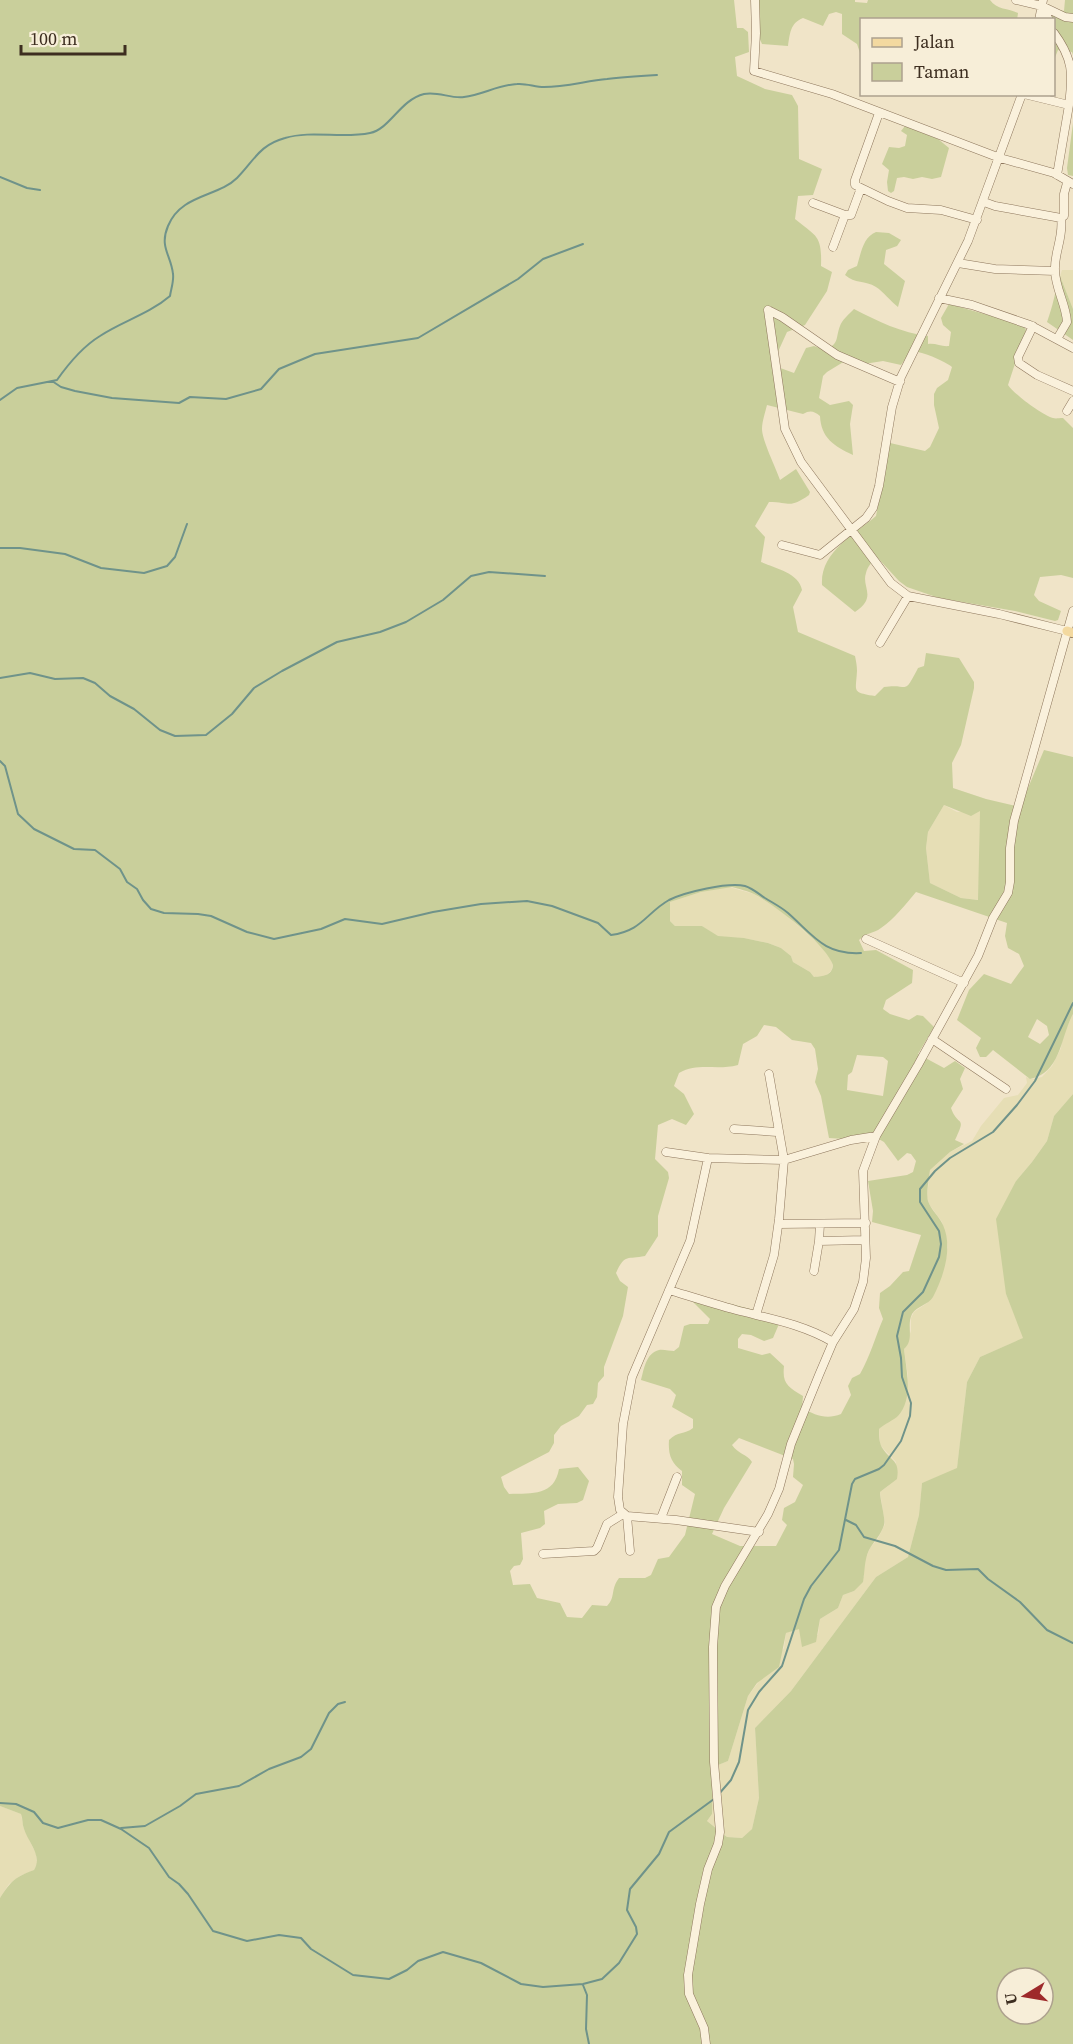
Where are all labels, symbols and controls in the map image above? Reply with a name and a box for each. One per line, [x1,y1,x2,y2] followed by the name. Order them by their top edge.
[21,18,124,56] scale bar
[860,18,1055,96] legend
[30,26,77,51] text: 100 m
[913,29,955,54] text: Jalan
[914,59,969,84] text: Taman
[995,1966,1055,2026] north arrow
[998,1991,1022,2007] text: U

